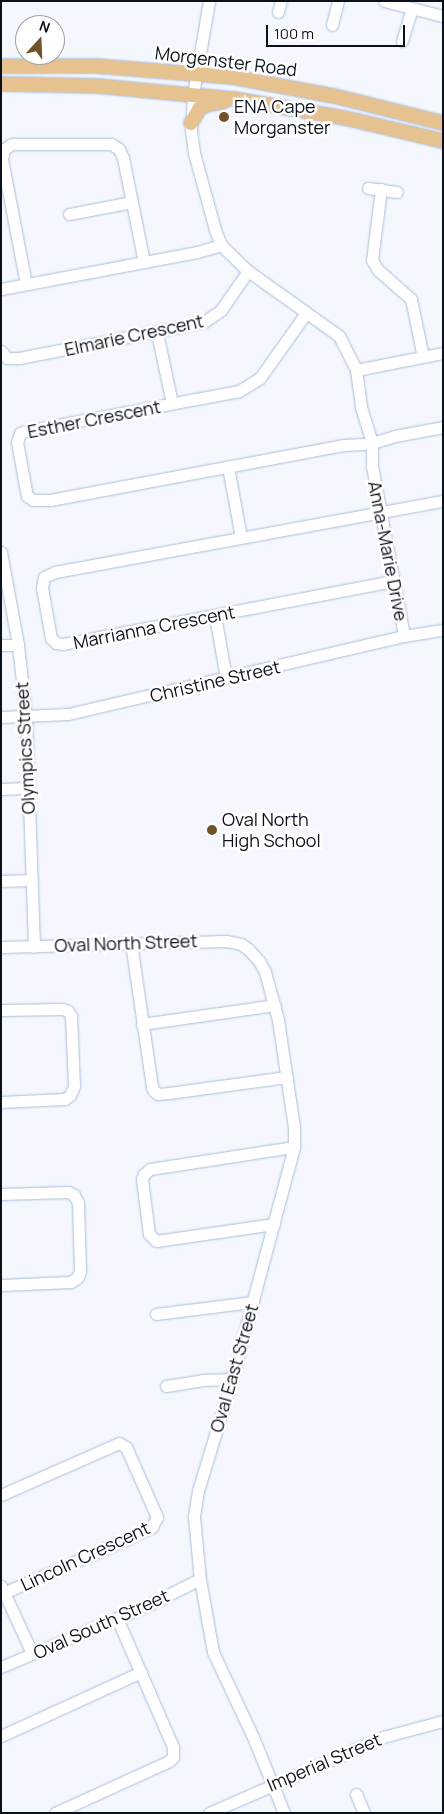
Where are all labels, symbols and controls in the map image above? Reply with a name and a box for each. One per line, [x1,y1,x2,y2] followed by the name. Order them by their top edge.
[15,15,65,65] north arrow
[269,15,408,47] scale bar
[37,16,53,37] text: N
[274,23,314,44] text: 100 m
[154,42,298,80] street label: Morgenster Road
[234,96,331,138] place label: ENA Cape Morganster
[218,111,230,123] marker: ENA Cape Morganster
[63,310,205,360] street label: Elmarie Crescent
[26,395,162,443] street label: Esther Crescent
[364,479,412,623] street label: Anna-Marie Drive
[71,601,237,653] street label: Marrianna Crescent
[148,656,282,706] street label: Christine Street
[11,681,39,815] street label: Olympics Street
[222,809,321,852] place label: Oval North High School
[206,824,218,836] marker: Oval North High School
[54,930,198,956] street label: Oval North Street
[205,1301,263,1435] street label: Oval East Street
[17,1517,153,1595] street label: Lincoln Crescent
[30,1584,172,1664] street label: Oval South Street
[264,1728,384,1796] street label: Imperial Street

